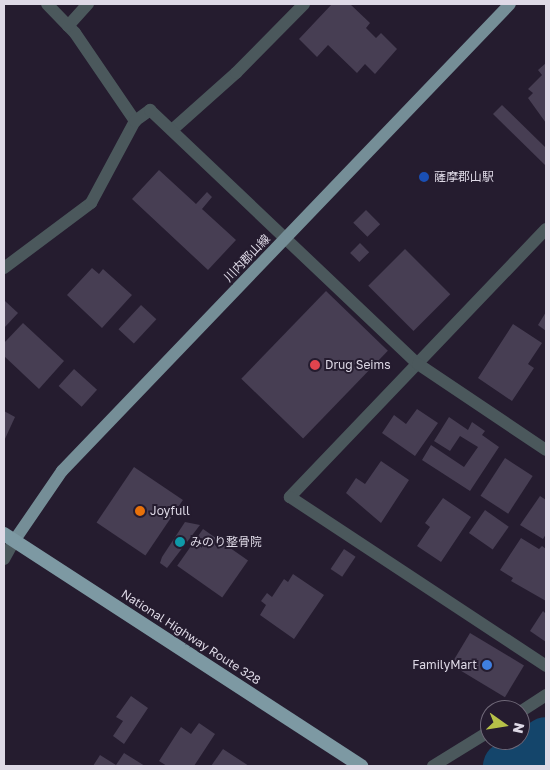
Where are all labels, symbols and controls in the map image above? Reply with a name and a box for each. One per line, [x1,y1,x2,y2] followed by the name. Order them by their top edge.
[434,170,494,184] place label: 薩摩郡山駅
[418,171,430,183] marker: 薩摩郡山駅
[221,231,273,285] street label: 川内郡山線
[325,358,391,372] place label: Drug Seims
[309,359,321,371] marker: Drug Seims
[150,504,190,518] place label: Joyfull
[134,505,146,517] marker: Joyfull
[190,535,262,549] place label: みのり整骨院
[174,536,186,548] marker: みのり整骨院
[119,586,263,688] street label: National Highway Route 328
[412,658,477,672] place label: FamilyMart
[481,659,493,671] marker: FamilyMart
[480,700,530,750] north arrow
[510,721,529,735] text: N

